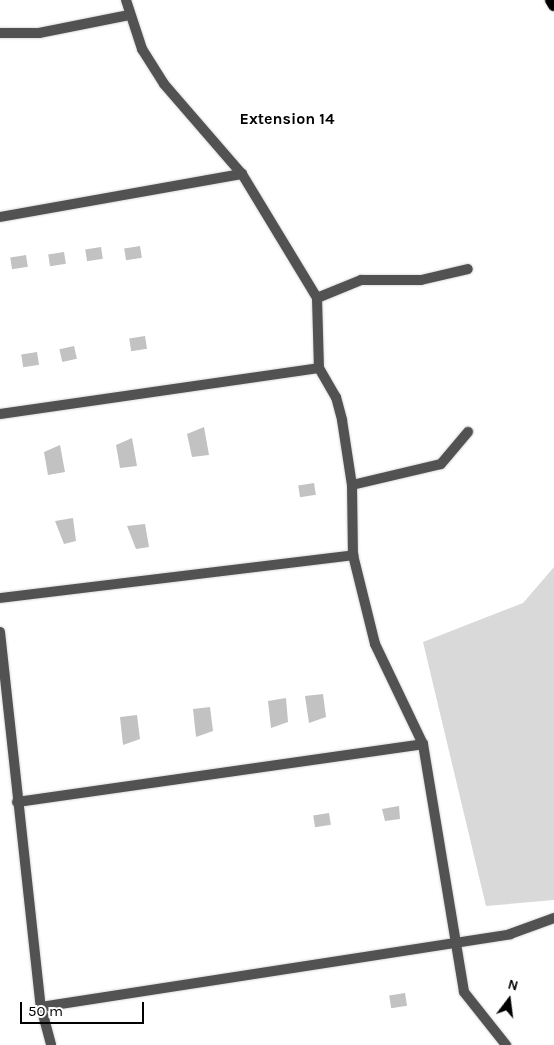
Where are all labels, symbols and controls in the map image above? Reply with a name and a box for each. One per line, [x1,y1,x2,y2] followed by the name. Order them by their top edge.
[240,109,334,129] district label: Extension 14
[484,975,534,1025] north arrow
[506,976,520,995] text: N
[22,992,146,1024] scale bar
[28,1002,63,1020] text: 50 m

